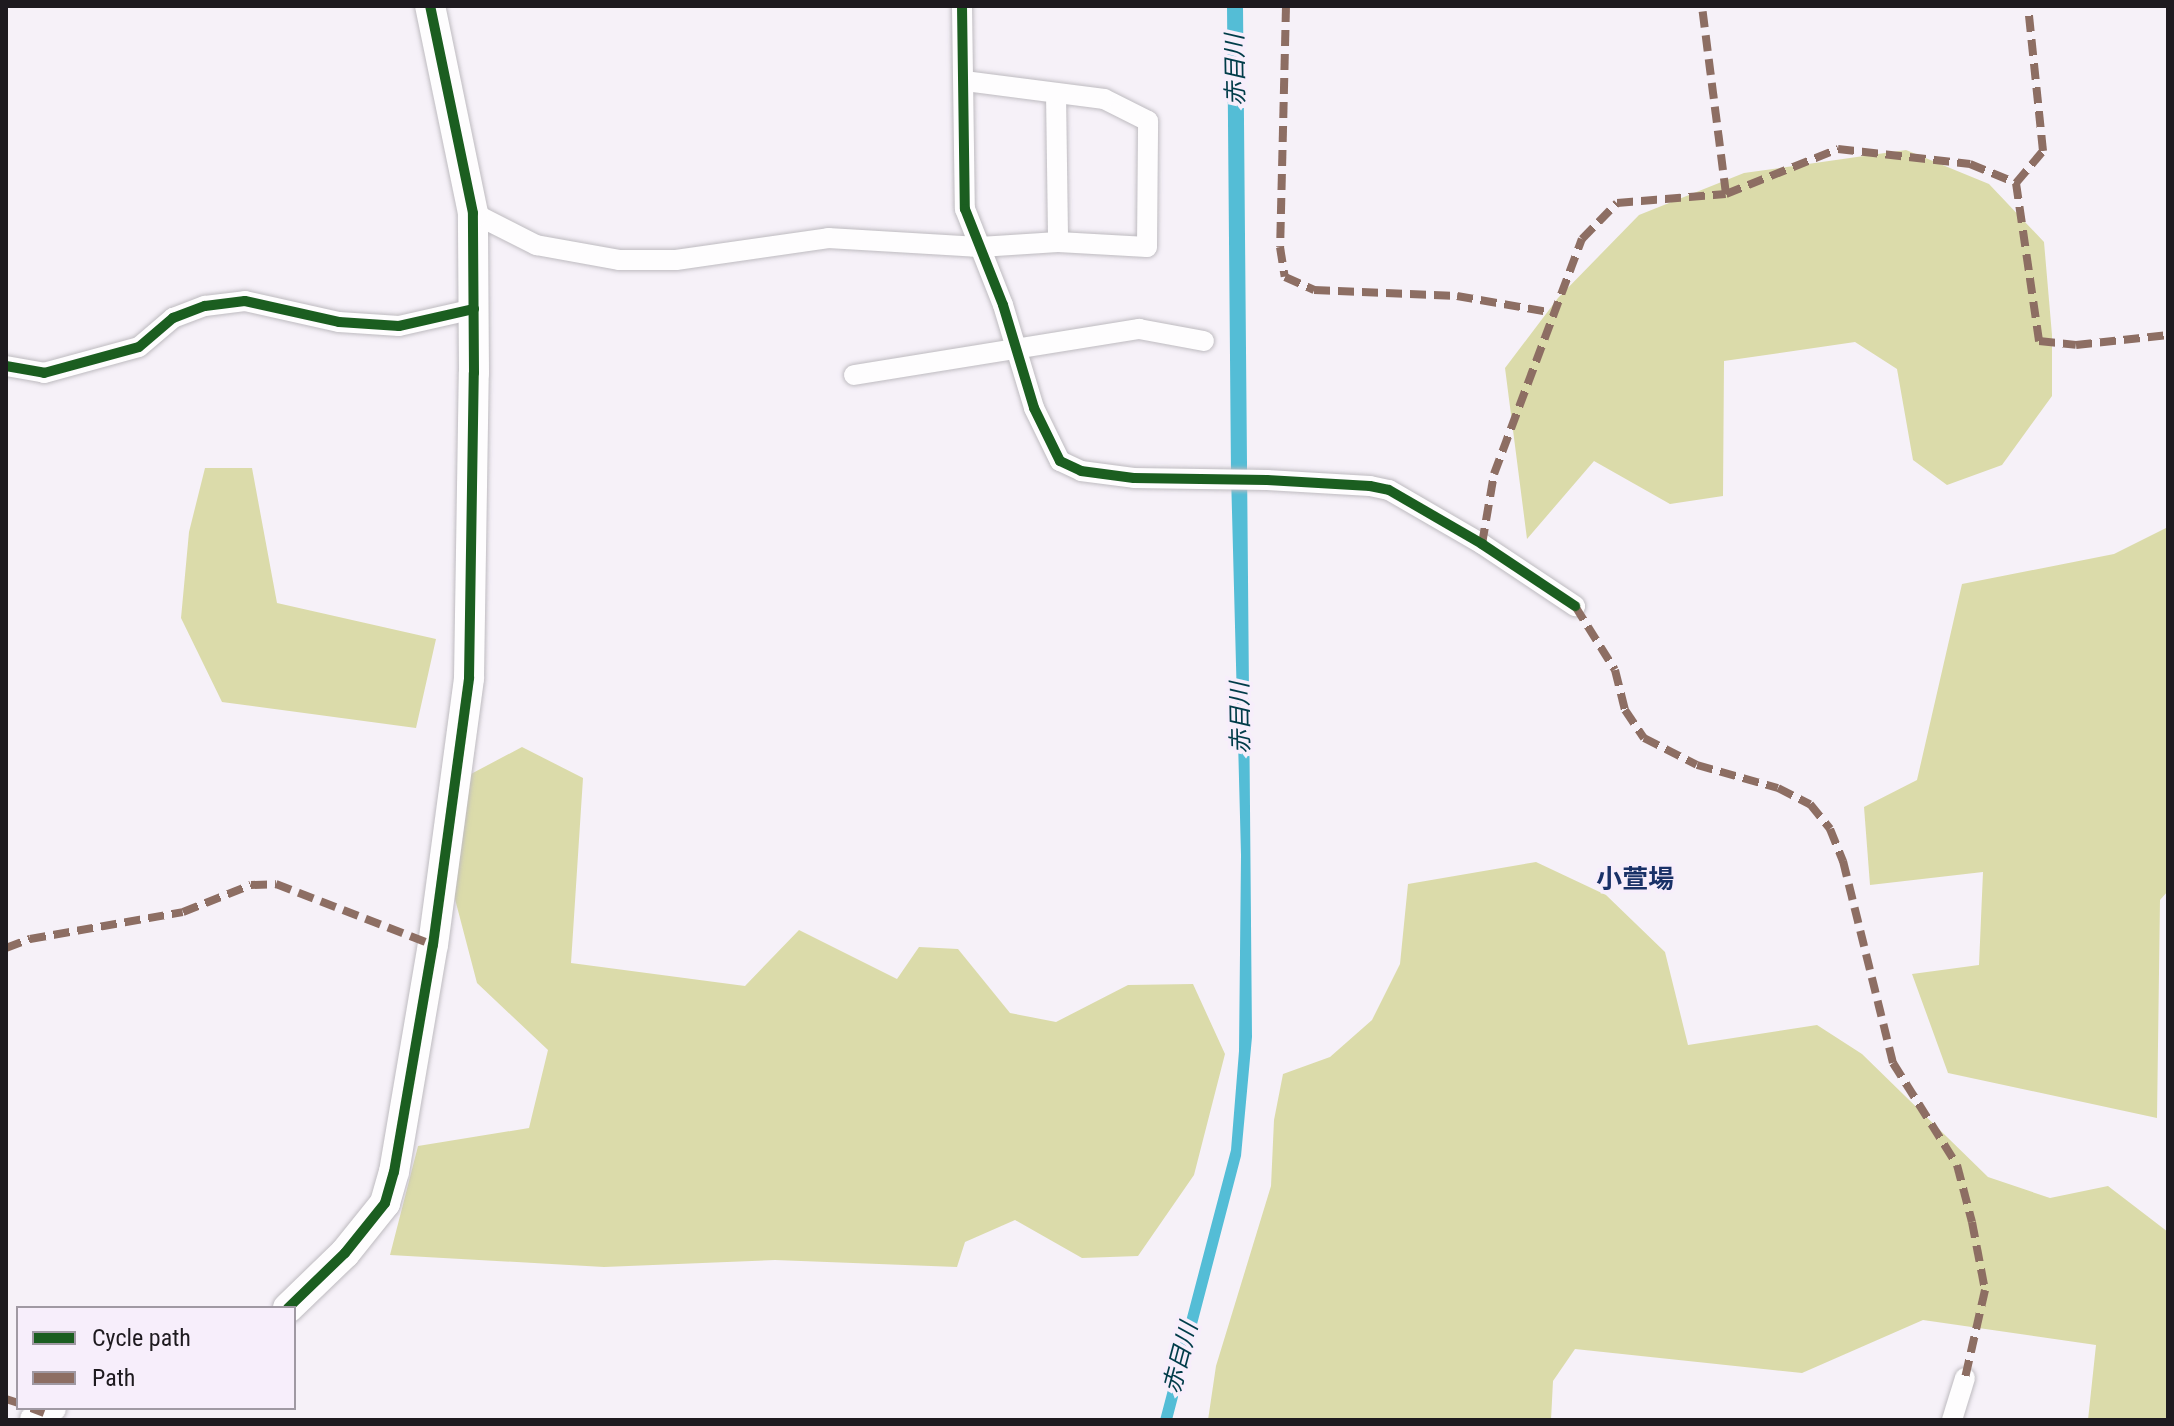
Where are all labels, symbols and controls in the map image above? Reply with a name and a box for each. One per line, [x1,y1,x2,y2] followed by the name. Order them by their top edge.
[1221,34,1251,106] water label: 赤目川
[1226,682,1256,754] water label: 赤目川
[1596,864,1674,896] district label: 小萱場
[16,1306,296,1410] legend
[1158,1319,1204,1397] water label: 赤目川
[92,1324,191,1352] text: Cycle path
[92,1364,135,1392] text: Path

